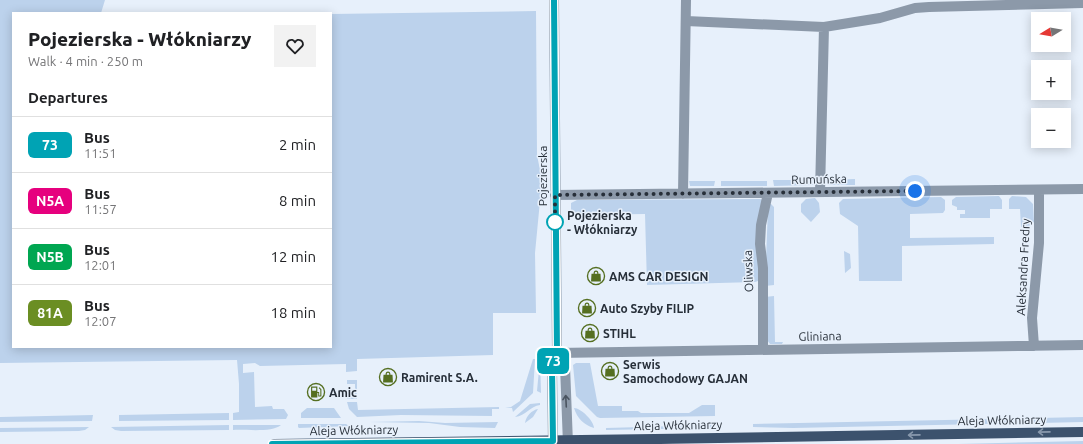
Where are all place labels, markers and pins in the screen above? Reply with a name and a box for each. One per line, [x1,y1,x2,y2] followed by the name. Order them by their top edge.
[567,209,638,236] place label: Pojezierska - Włókniarzy
[546,213,564,231] marker: Pojezierska - Włókniarzy
[586,266,606,286] shop icon: AMS CAR DESIGN
[609,270,709,283] place label: AMS CAR DESIGN
[577,298,597,318] shop icon: Auto Szyby FILIP
[600,302,695,315] place label: Auto Szyby FILIP
[580,323,600,343] shop icon: STIHL
[603,327,636,340] place label: STIHL
[623,358,748,385] place label: Serwis Samochodowy GAJAN
[600,361,620,381] shop icon: Serwis Samochodowy GAJAN
[378,367,398,387] shop icon: Ramirent S.A.
[401,371,478,384] place label: Ramirent S.A.
[306,382,326,402] fuel station icon: Amic
[329,386,357,399] place label: Amic

